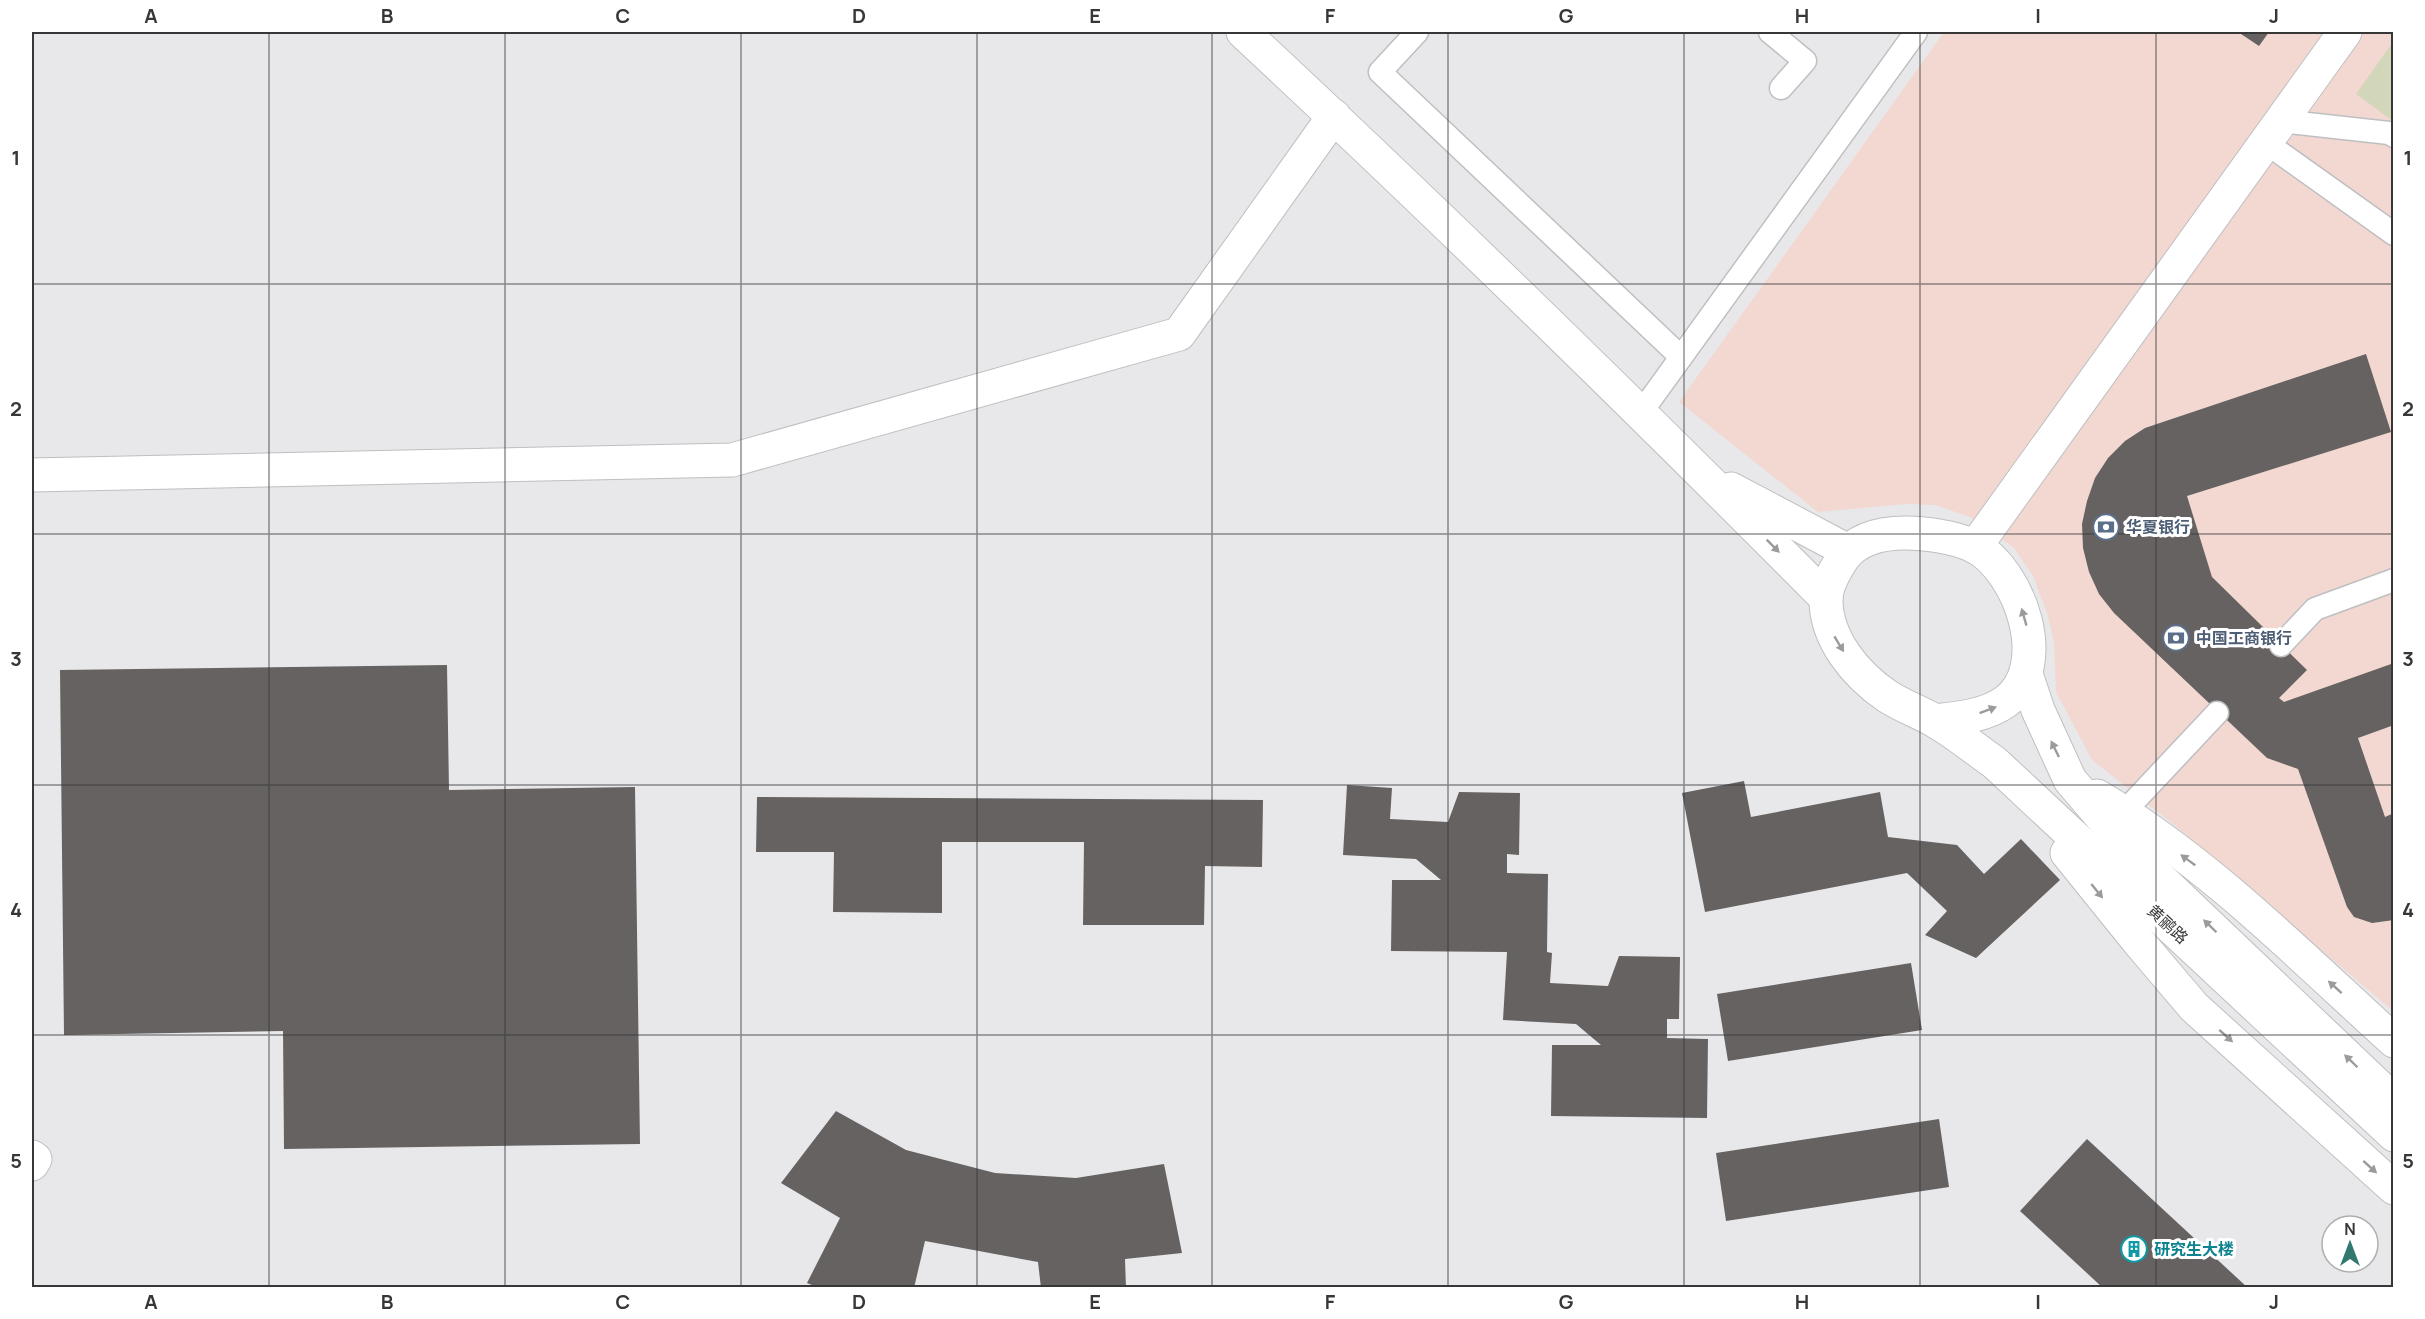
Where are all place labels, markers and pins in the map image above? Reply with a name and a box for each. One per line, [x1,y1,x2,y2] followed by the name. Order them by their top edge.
[2091,512,2121,542] bank icon: 华夏银行
[2126,516,2190,538] place label: 华夏银行
[2161,623,2191,653] bank icon: 中国工商银行
[2196,627,2292,649] place label: 中国工商银行
[2119,1234,2149,1264] building icon: 研究生大楼
[2154,1238,2234,1260] place label: 研究生大楼

